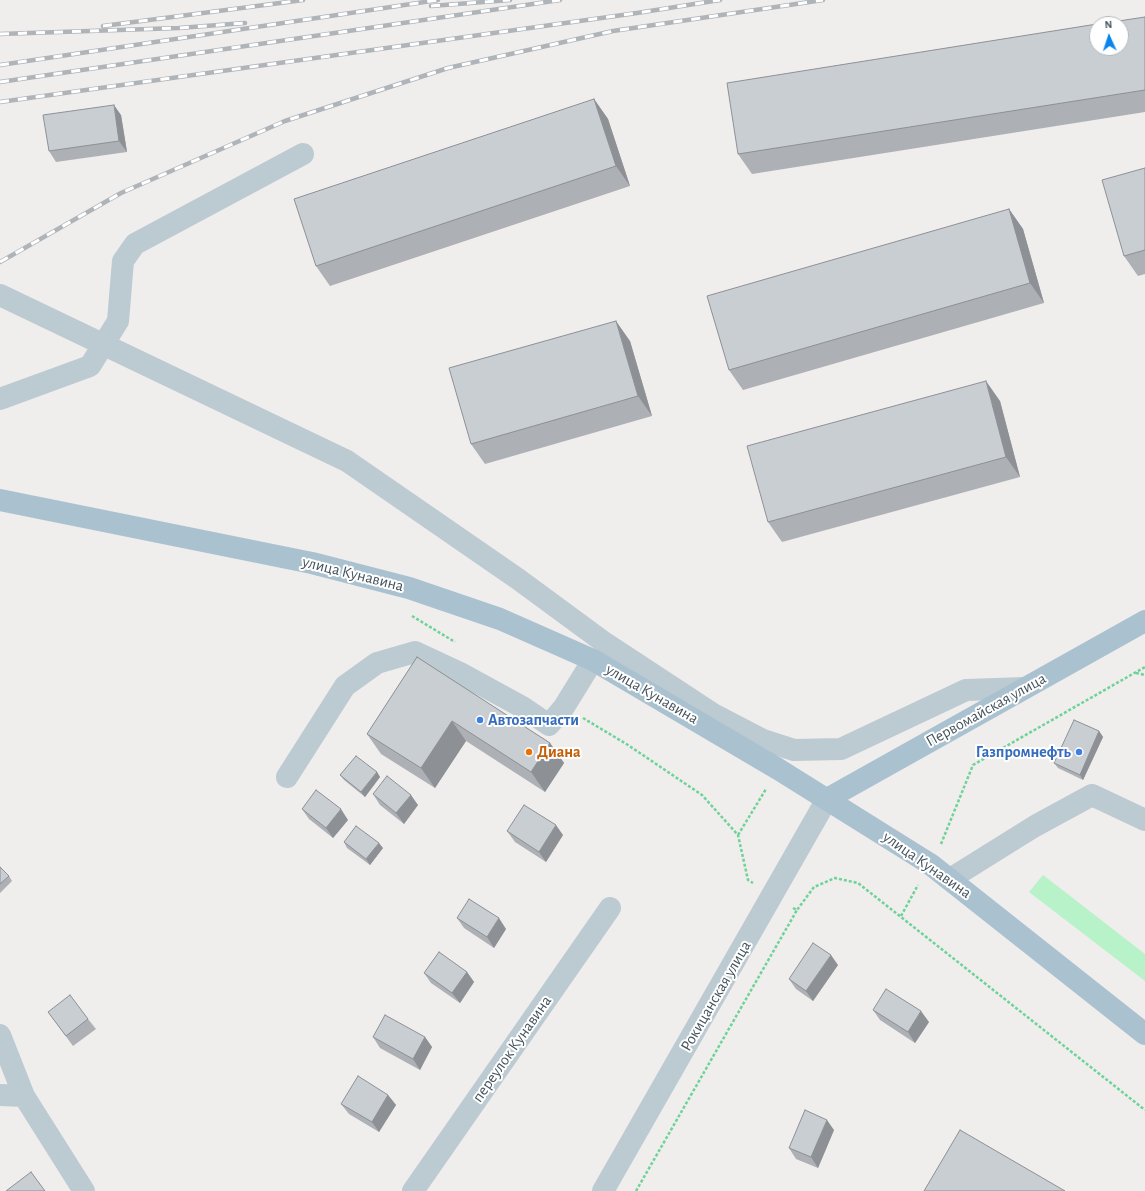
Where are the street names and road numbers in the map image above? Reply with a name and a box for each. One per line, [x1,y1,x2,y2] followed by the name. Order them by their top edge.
[300,552,406,596] street label: улица Кунавина
[602,660,702,728] street label: улица Кунавина
[922,669,1050,751] street label: Первомайская улица
[879,827,975,903] street label: улица Кунавина
[677,937,755,1055] street label: Рокицанская улица
[468,992,556,1106] street label: переулок Кунавина

